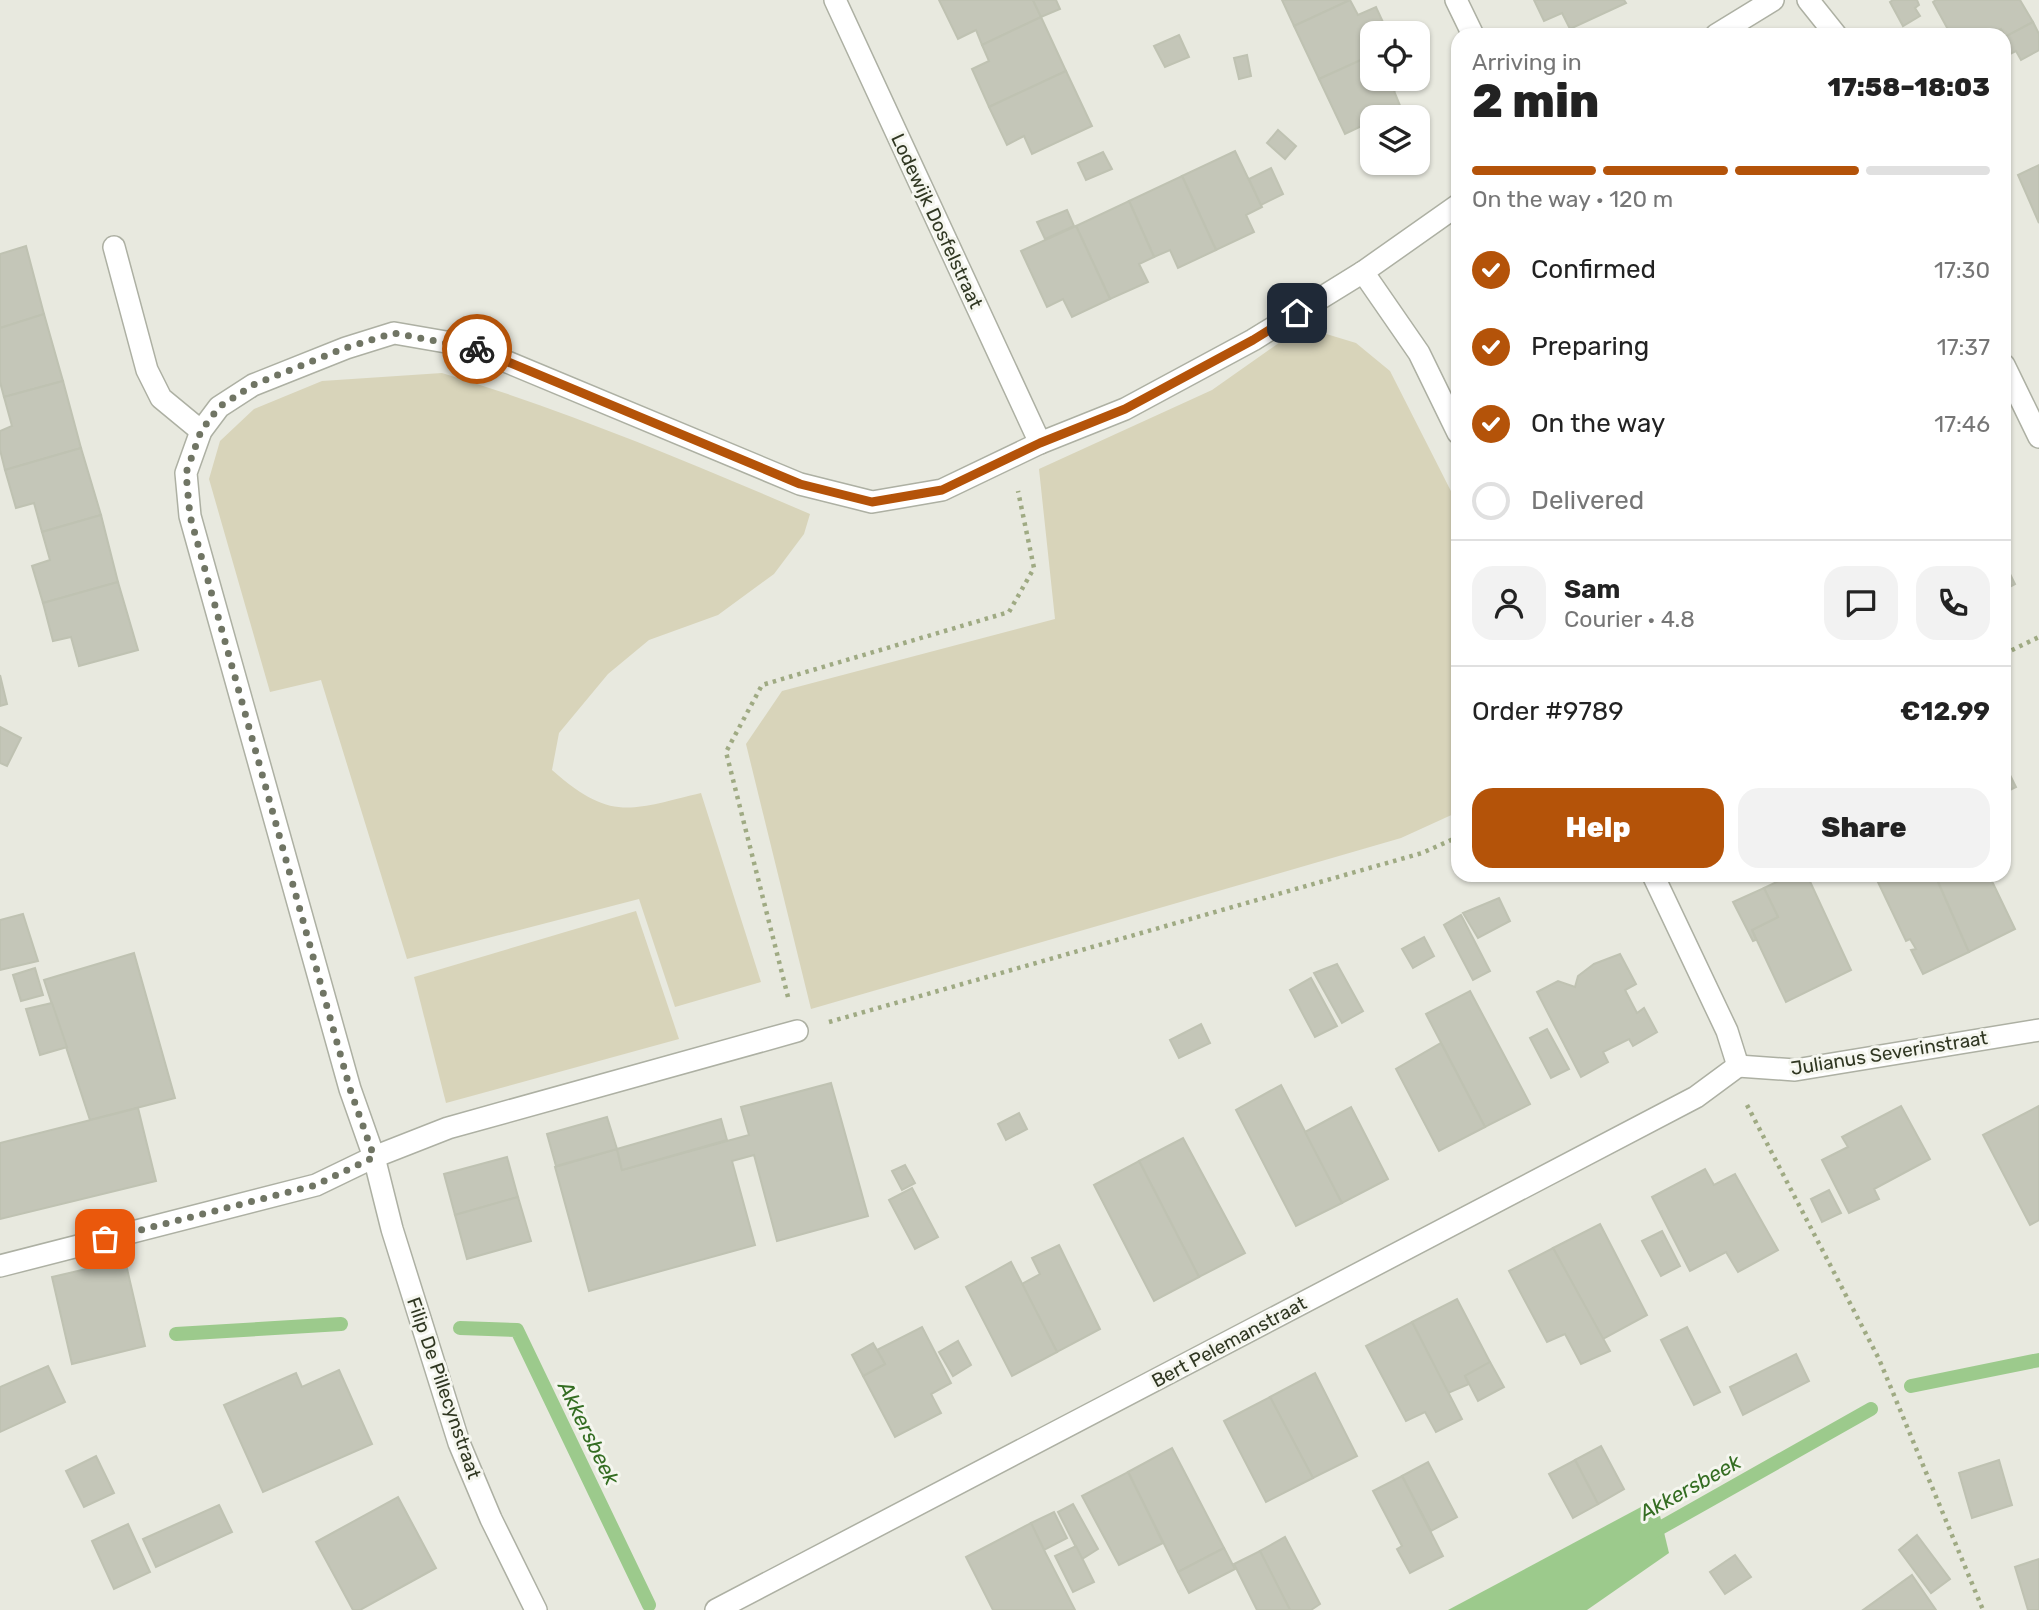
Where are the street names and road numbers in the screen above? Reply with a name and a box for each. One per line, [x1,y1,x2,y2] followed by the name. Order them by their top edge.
[886,130,988,313] street label: Lodewijk Dosfelstraat
[1789,1026,1990,1080] street label: Julianus Severinstraat
[1148,1291,1311,1393] street label: Bert Pelemanstraat
[402,1294,486,1482] street label: Filip De Pillecynstraat

